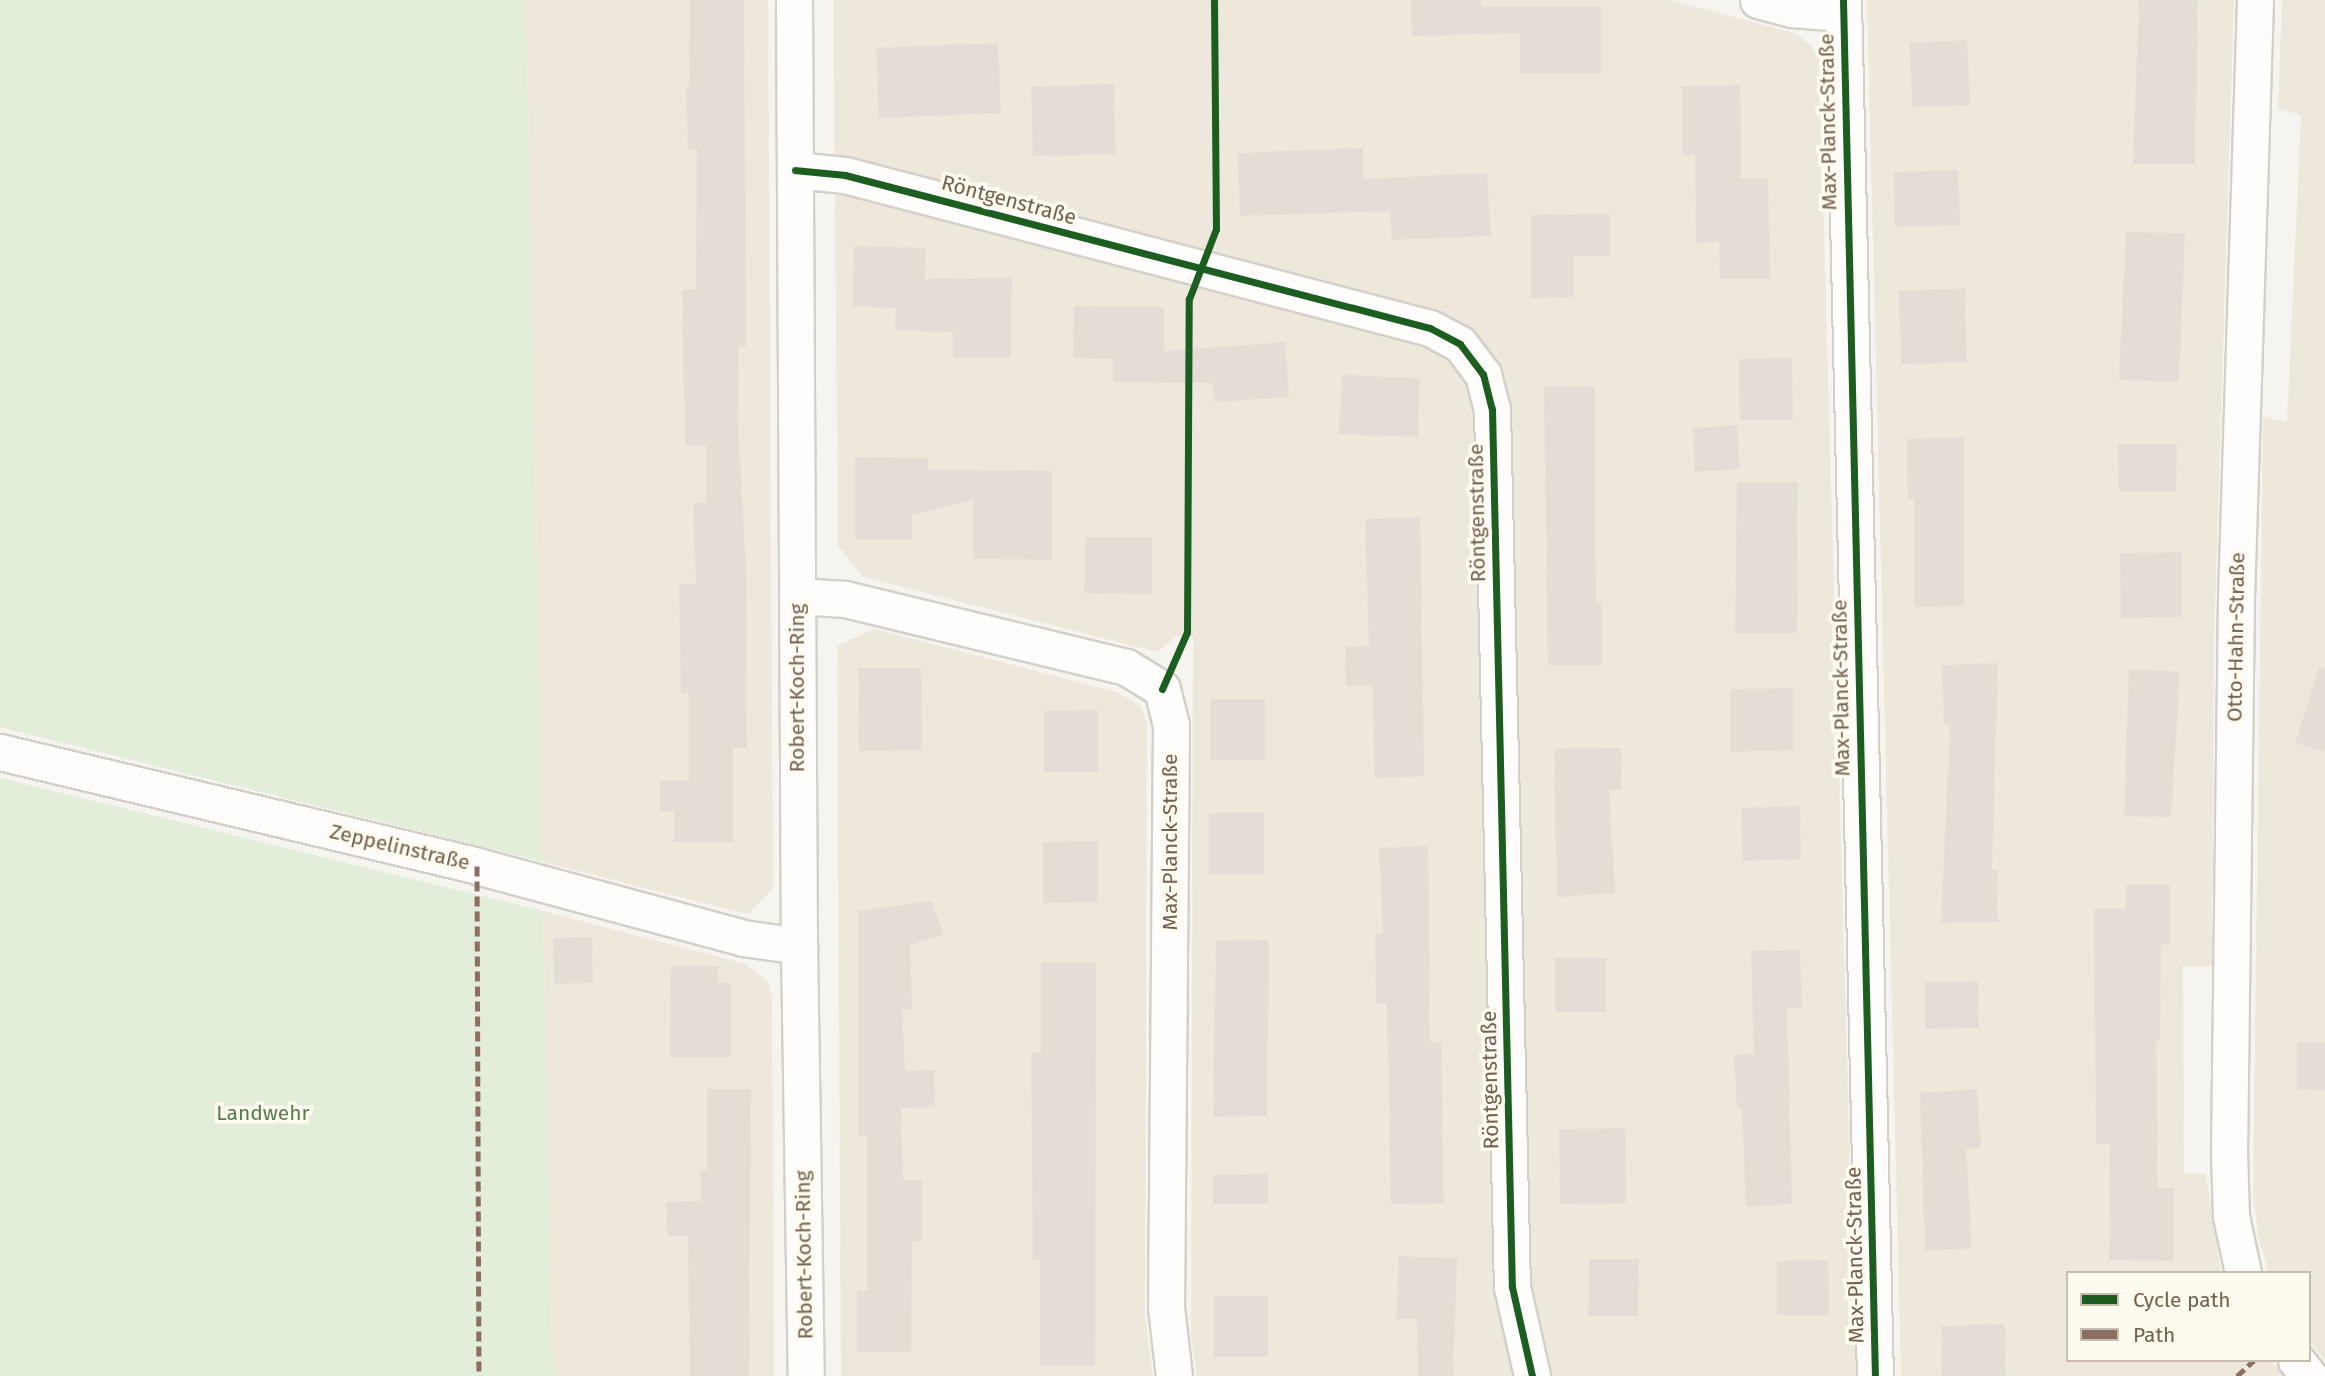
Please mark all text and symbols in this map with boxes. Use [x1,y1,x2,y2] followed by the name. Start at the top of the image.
[1814,33,1842,211] street label: Max-Planck-Straße
[939,170,1079,230] street label: Röntgenstraße
[1463,443,1491,583] street label: Röntgenstraße
[2222,552,2250,722] street label: Otto-Hahn-Straße
[1827,599,1855,777] street label: Max-Planck-Straße
[784,604,810,772] street label: Robert-Koch-Ring
[1157,754,1183,930] street label: Max-Planck-Straße
[328,819,472,875] street label: Zeppelinstraße
[1476,1010,1504,1150] street label: Röntgenstraße
[216,1100,310,1126] park label: Landwehr
[1841,1166,1869,1344] street label: Max-Planck-Straße
[790,1170,818,1340] street label: Robert-Koch-Ring
[2066,1271,2311,1362] legend
[2133,1287,2231,1313] text: Cycle path
[2133,1322,2175,1348] text: Path

